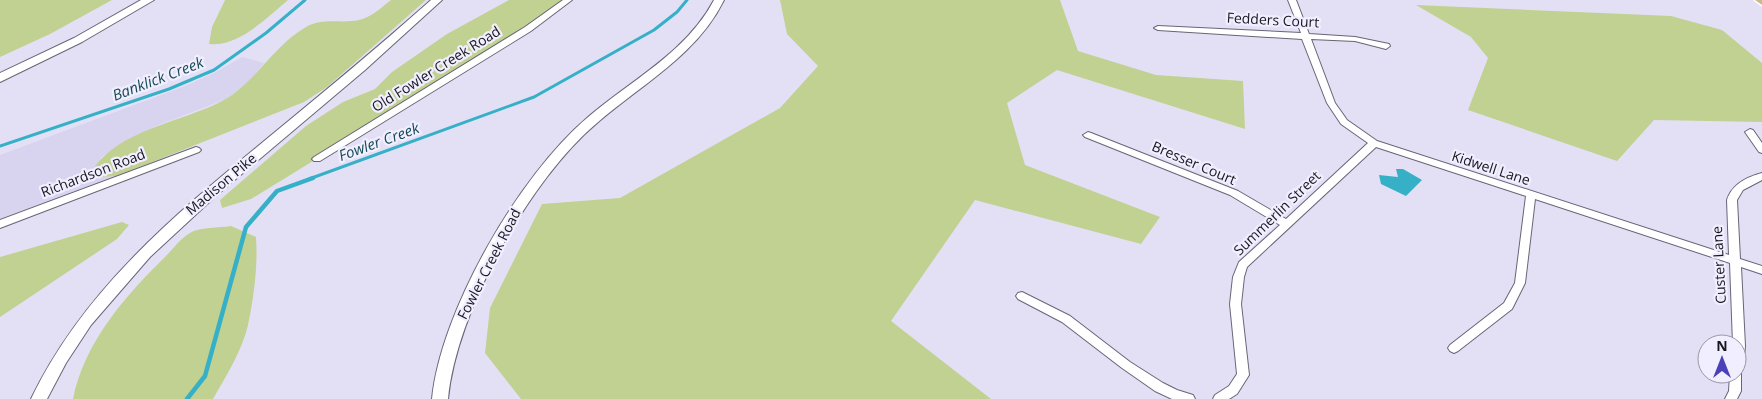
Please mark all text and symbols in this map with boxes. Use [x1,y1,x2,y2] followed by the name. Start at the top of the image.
[1226,8,1320,31] street label: Fedders Court
[368,21,504,116] street label: Old Fowler Creek Road
[109,51,207,105] water label: Banklick Creek
[336,117,422,165] water label: Fowler Creek
[1149,136,1239,189] street label: Bresser Court
[38,144,148,201] street label: Richardson Road
[1449,146,1533,189] street label: Kidwell Lane
[181,148,260,219] street label: Madison Pike
[1229,166,1324,259] street label: Summerlin Street
[452,205,525,322] street label: Fowler Creek Road
[1707,226,1730,304] street label: Custer Lane
[1697,334,1747,384] north arrow
[1716,336,1728,355] text: N

